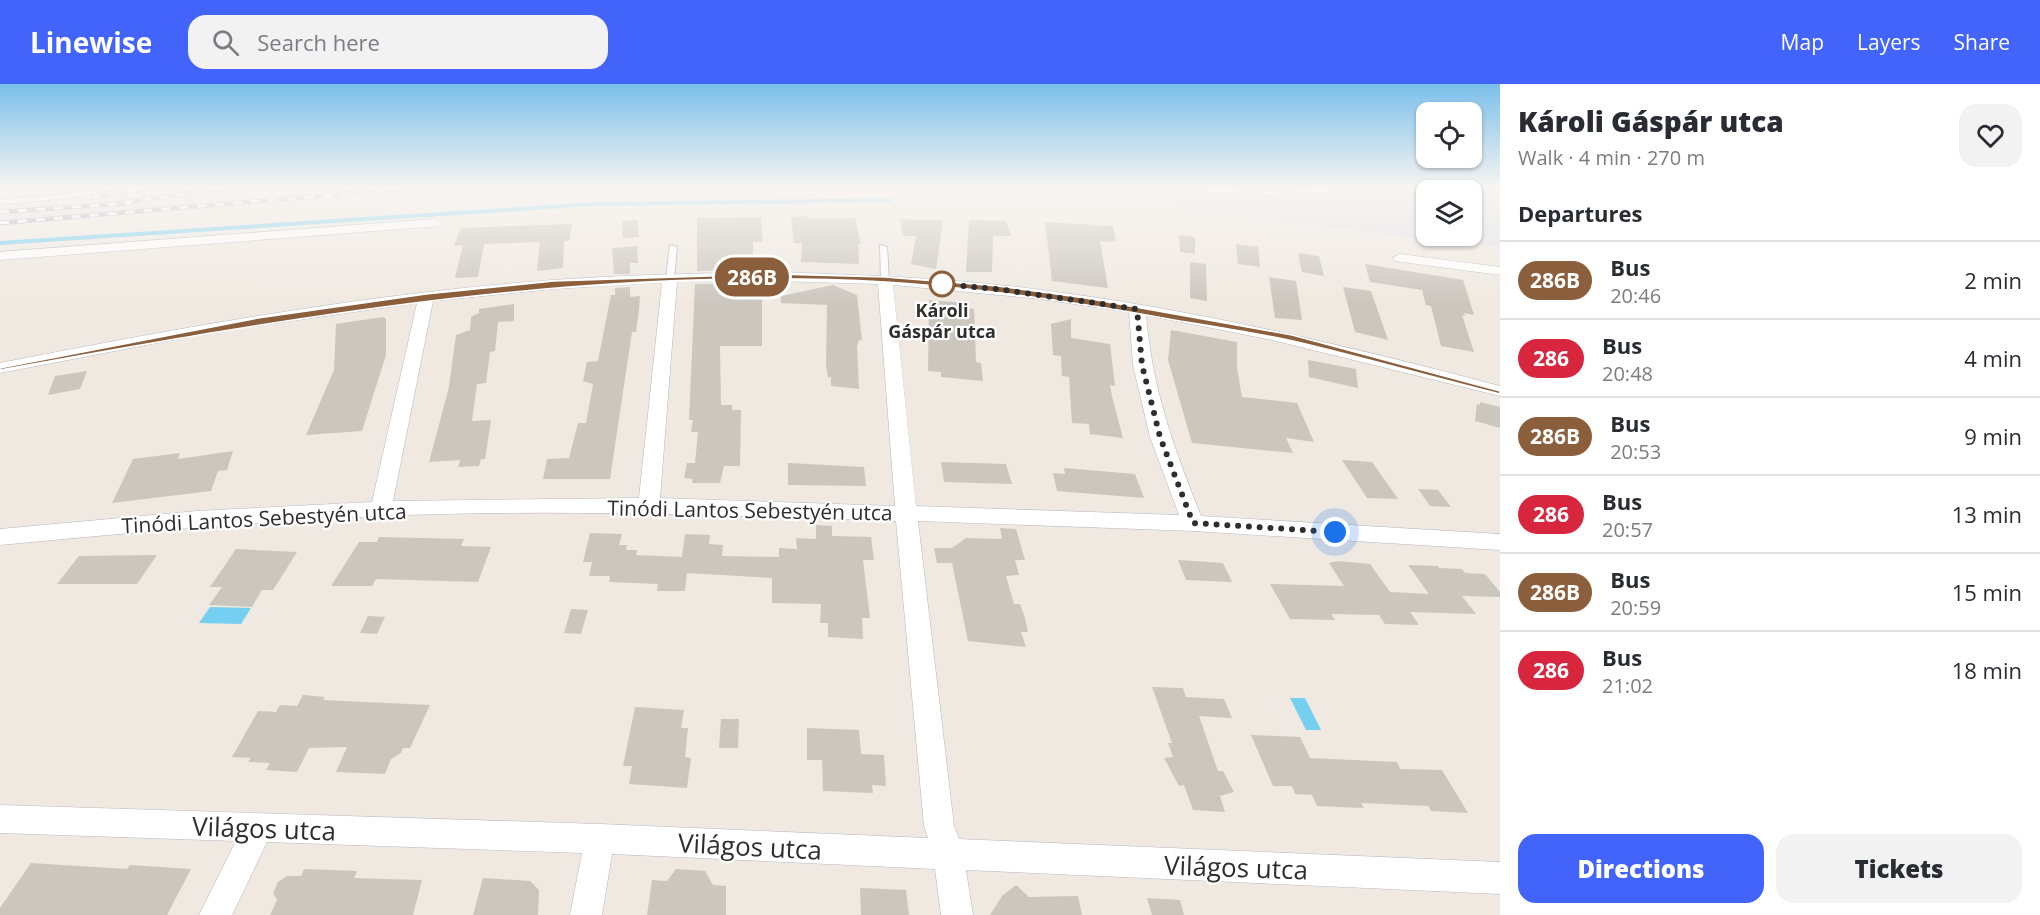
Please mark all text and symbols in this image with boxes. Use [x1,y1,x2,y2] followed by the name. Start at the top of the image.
[188,15,608,69] search box
[30,23,152,61] text: Linewise
[209,26,242,59] icon: search
[257,27,380,57] text: Search here
[1781,28,1824,56] text: Map
[1857,28,1921,56] text: Layers
[1954,28,2010,56] text: Share
[1416,102,1482,246] map controls
[1416,102,1482,168] button: locate
[1518,102,1784,140] text: Károli Gáspár utca
[1959,104,2022,167] button: heart
[1518,144,1705,171] text: Walk · 4 min · 270 m
[1416,180,1482,246] button: layers
[1518,198,1642,228] text: Departures
[1610,252,1650,282] text: Bus
[710,258,794,296] line badge: 286B
[727,263,777,291] text: 286B
[1964,265,2022,295] text: 2 min
[1530,266,1580,294] text: 286B
[929,271,955,297] marker: Károli Gáspár utca
[1610,282,1661,309] text: 20:46
[888,298,996,343] place label: Károli Gáspár utca
[1602,330,1642,360] text: Bus
[1964,343,2022,373] text: 4 min
[1533,344,1569,372] text: 286
[1602,360,1653,387] text: 20:48
[1610,408,1650,438] text: Bus
[1964,421,2022,451] text: 9 min
[1530,422,1580,450] text: 286B
[1610,438,1661,465] text: 20:53
[1602,486,1642,516] text: Bus
[607,494,893,526] street label: Tinódi Lantos Sebestyén utca
[121,497,407,539] street label: Tinódi Lantos Sebestyén utca
[1952,499,2022,529] text: 13 min
[1533,500,1569,528] text: 286
[1602,516,1653,543] text: 20:57
[1320,517,1350,547] your location
[1610,564,1650,594] text: Bus
[1952,577,2022,607] text: 15 min
[1530,578,1580,606] text: 286B
[1610,594,1661,621] text: 20:59
[1602,642,1642,672] text: Bus
[1952,655,2022,685] text: 18 min
[1533,656,1569,684] text: 286
[1602,672,1653,699] text: 21:02
[191,807,337,849] street label: Világos utca
[677,824,823,868] street label: Világos utca
[1518,834,1764,903] button: Directions
[1776,834,2022,903] button: Tickets
[1163,846,1309,888] street label: Világos utca

